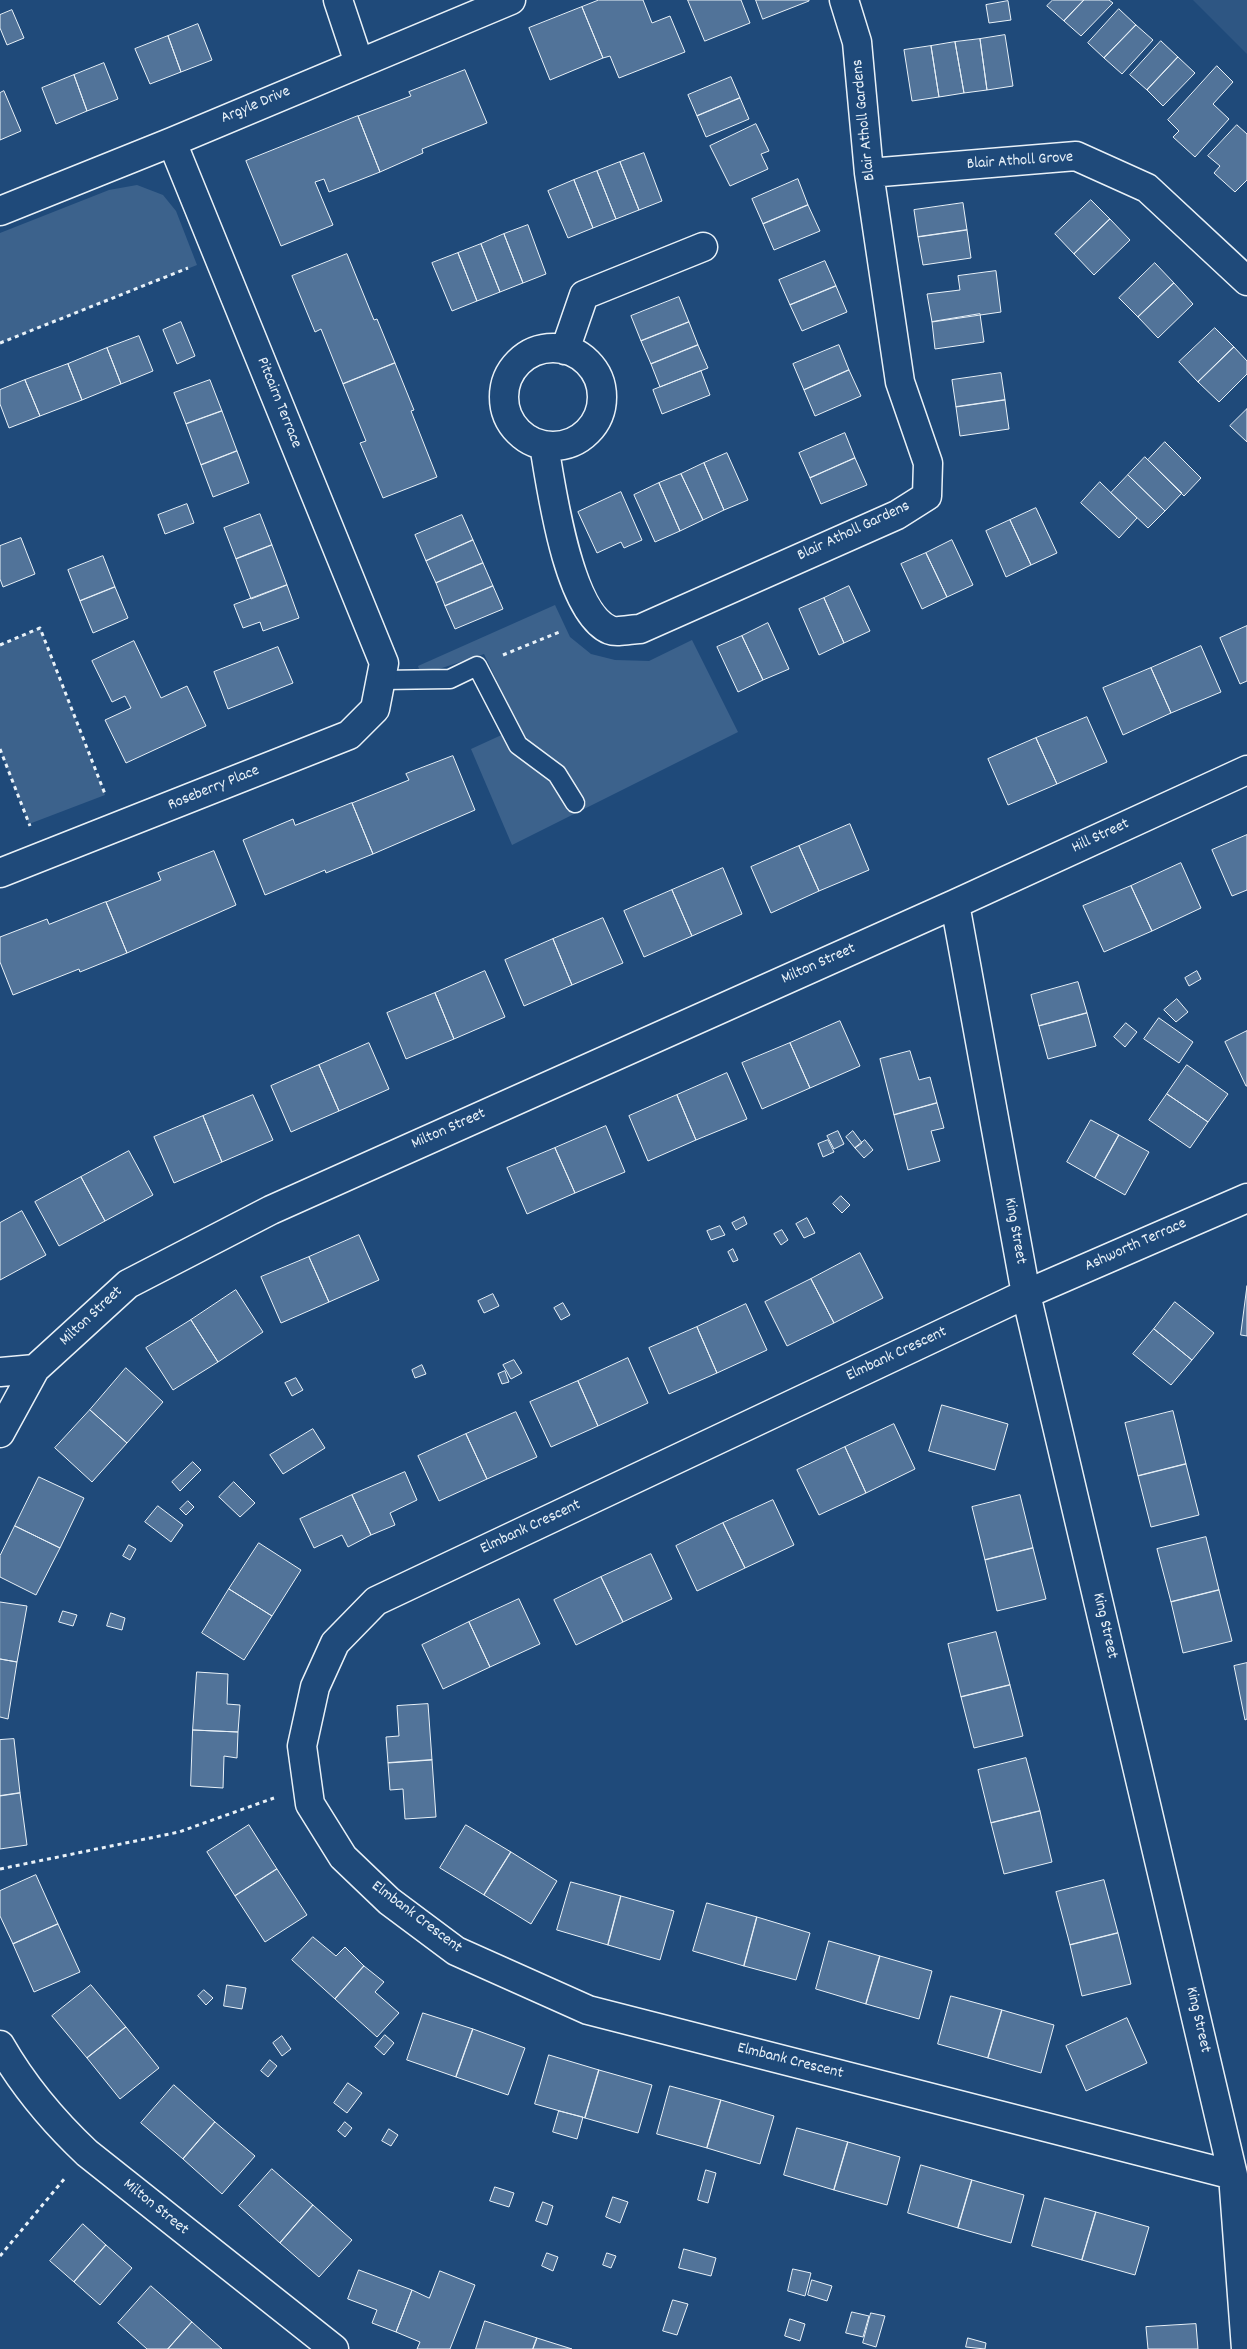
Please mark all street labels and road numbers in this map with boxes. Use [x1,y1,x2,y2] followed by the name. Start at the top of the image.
[849,58,881,182] street label: Blair Atholl Gardens
[218,83,294,129] street label: Argyle Drive
[966,149,1074,175] street label: Blair Atholl Grove
[251,355,305,451] street label: Pitcairn Terrace
[795,498,913,566] street label: Blair Atholl Gardens
[166,762,262,816] street label: Roseberry Place
[1069,815,1133,859] street label: Hill Street
[779,940,859,990] street label: Milton Street
[409,1105,489,1155] street label: Milton Street
[999,1196,1029,1266] street label: King Street
[1082,1215,1190,1277] street label: Ashworth Terrace
[57,1283,127,1351] street label: Milton Street
[844,1323,950,1387] street label: Elmbank Crescent
[478,1496,584,1560] street label: Elmbank Crescent
[1087,1591,1121,1661] street label: King Street
[367,1878,465,1958] street label: Elmbank Crescent
[1180,1985,1214,2055] street label: King Street
[735,2040,845,2084] street label: Elmbank Crescent
[118,2176,192,2240] street label: Milton Street

